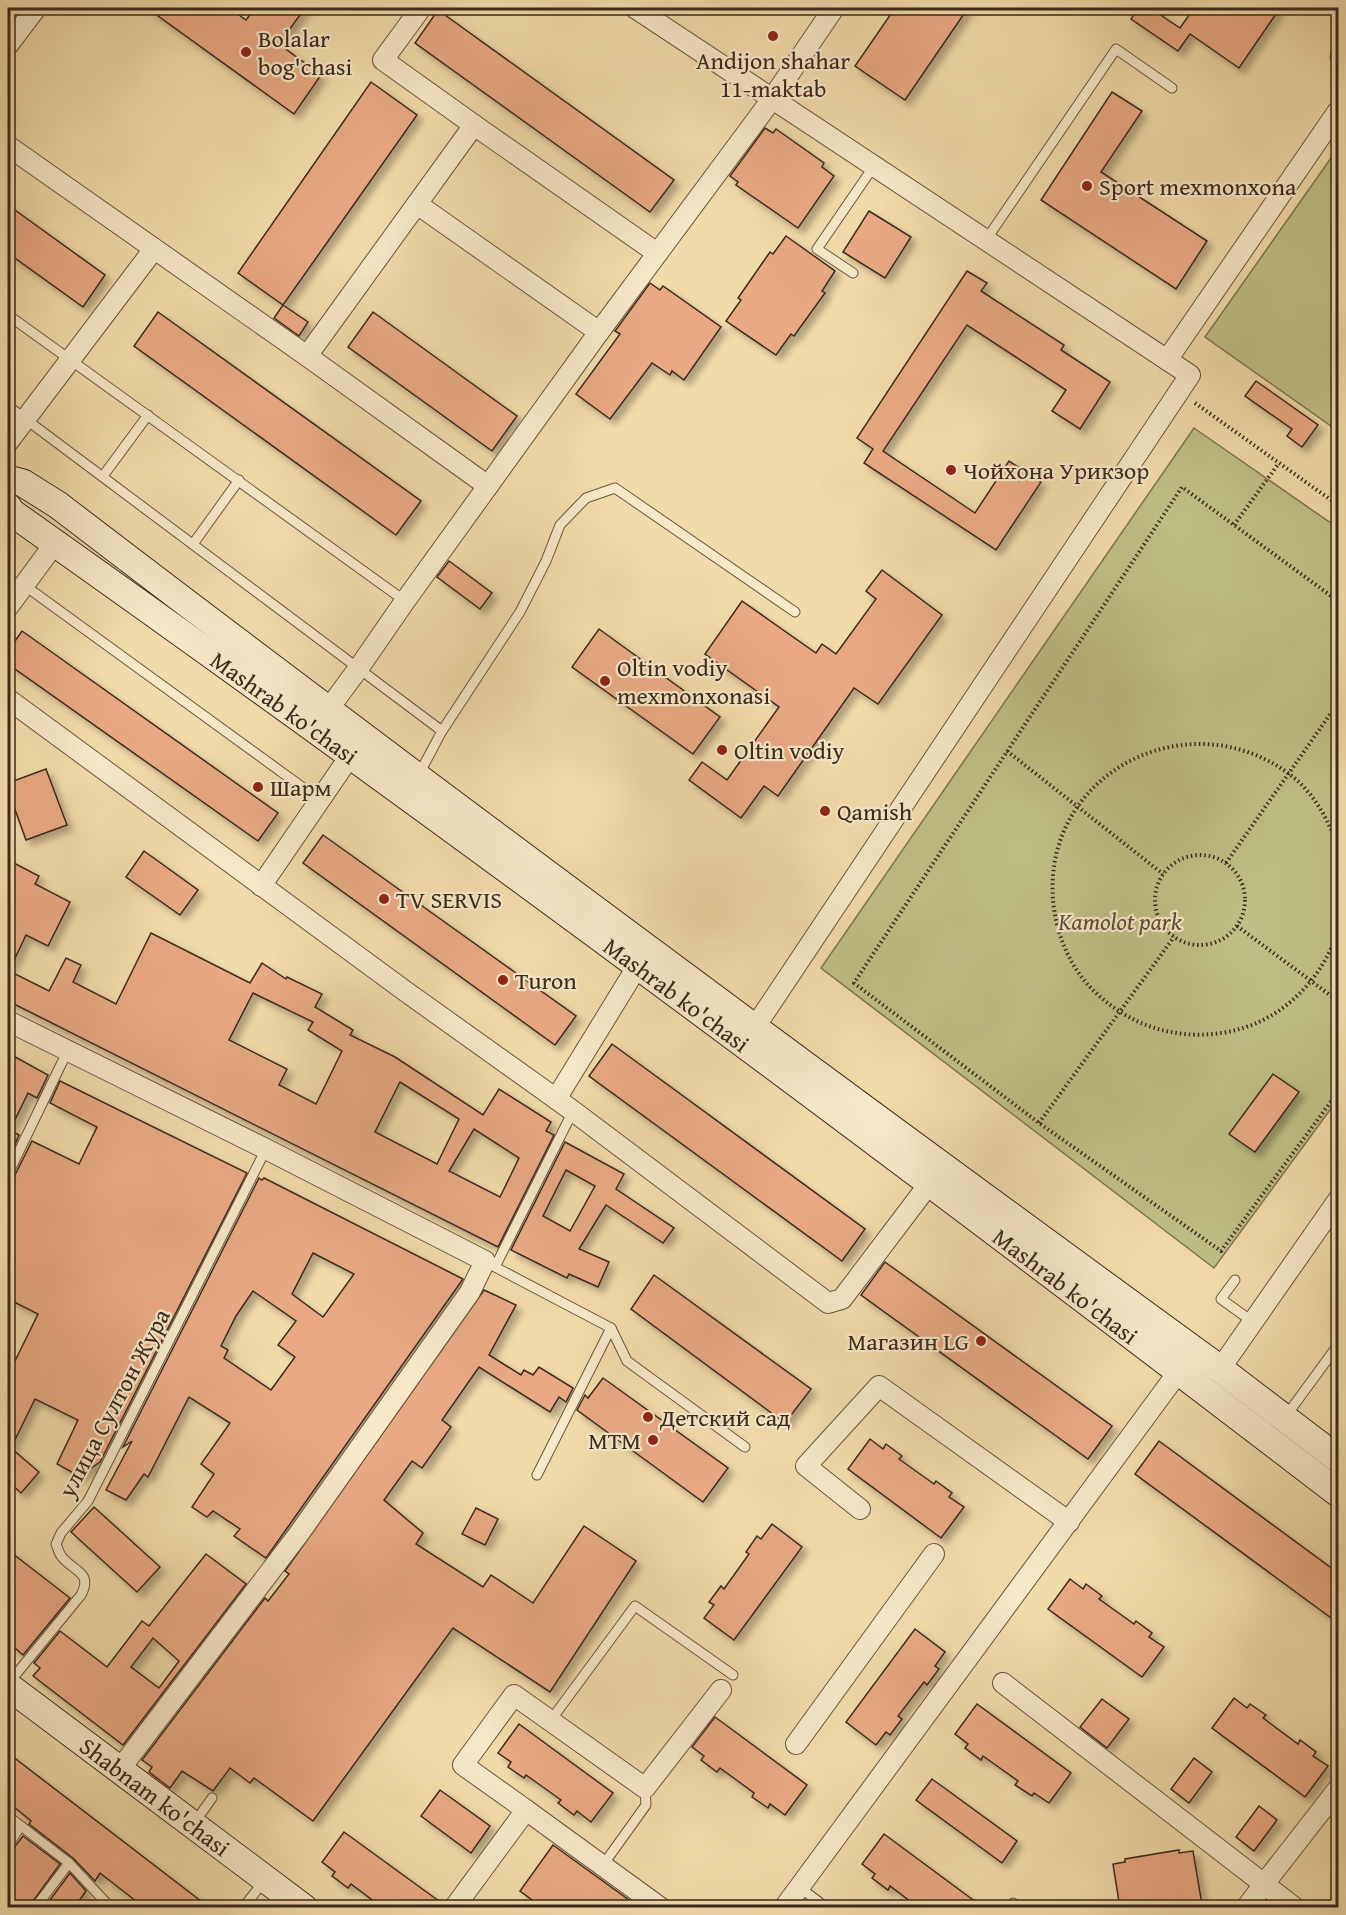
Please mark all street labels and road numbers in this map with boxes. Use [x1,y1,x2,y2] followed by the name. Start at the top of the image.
[204,642,366,773] street label: Mashrab ko'chasi
[596,928,757,1060] street label: Mashrab ko'chasi
[986,1219,1146,1352] street label: Mashrab ko'chasi
[49,1302,179,1505] street label: улица Султон Жура
[73,1728,238,1865] street label: Shabnam ko'chasi

